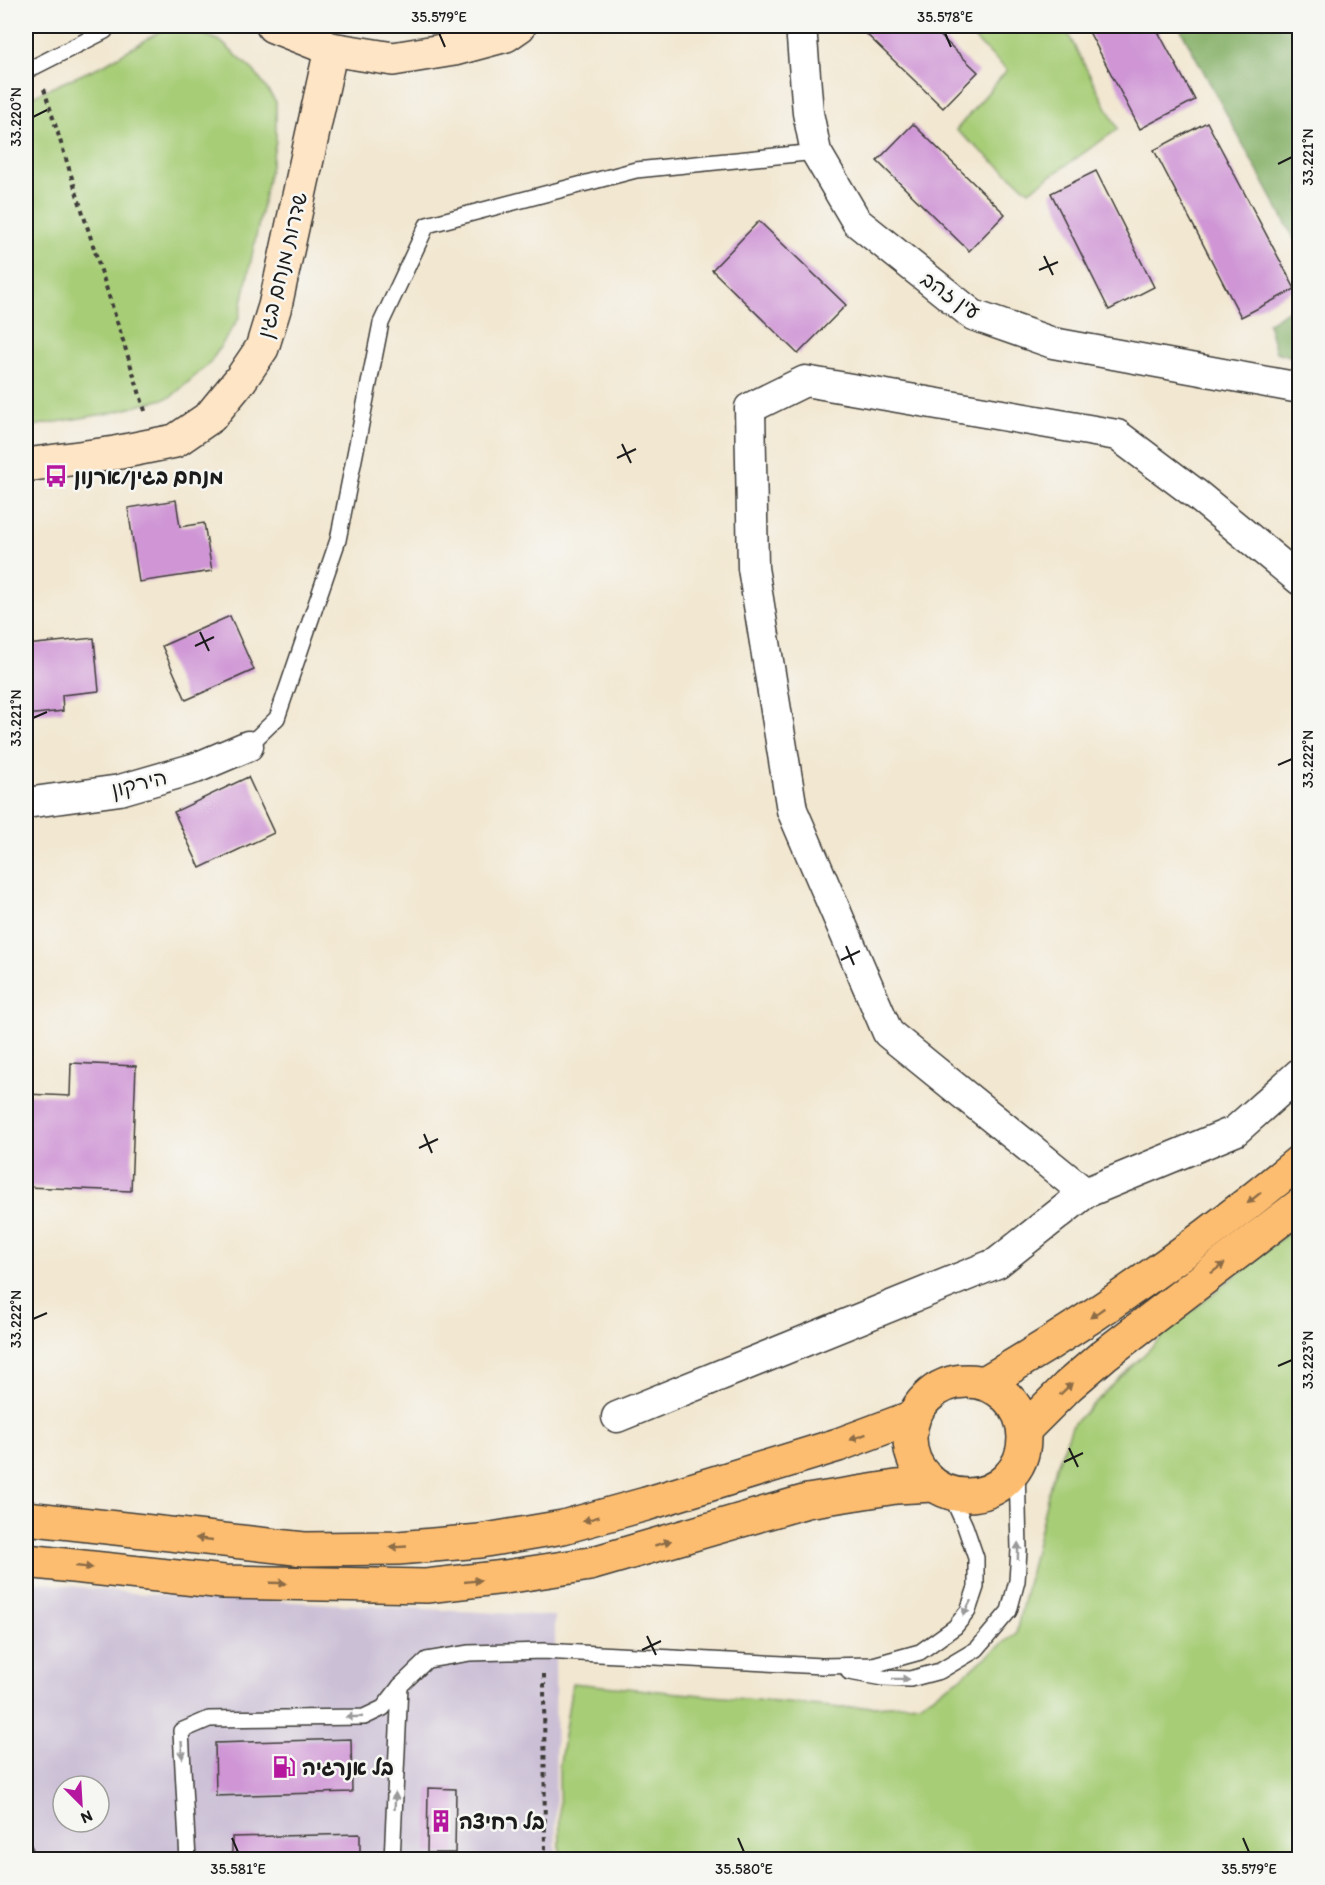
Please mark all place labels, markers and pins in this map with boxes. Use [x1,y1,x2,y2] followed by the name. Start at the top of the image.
[43,463,69,489] bus stop icon: מנחם בגין/ארנון
[74,464,223,490] place label: מנחם בגין/ארנון
[271,1754,297,1780] fuel station icon: בל אנרגיה
[302,1755,394,1781] place label: בל אנרגיה
[428,1808,454,1834] building icon: בל רחיצה
[459,1809,545,1834] place label: בל רחיצה

